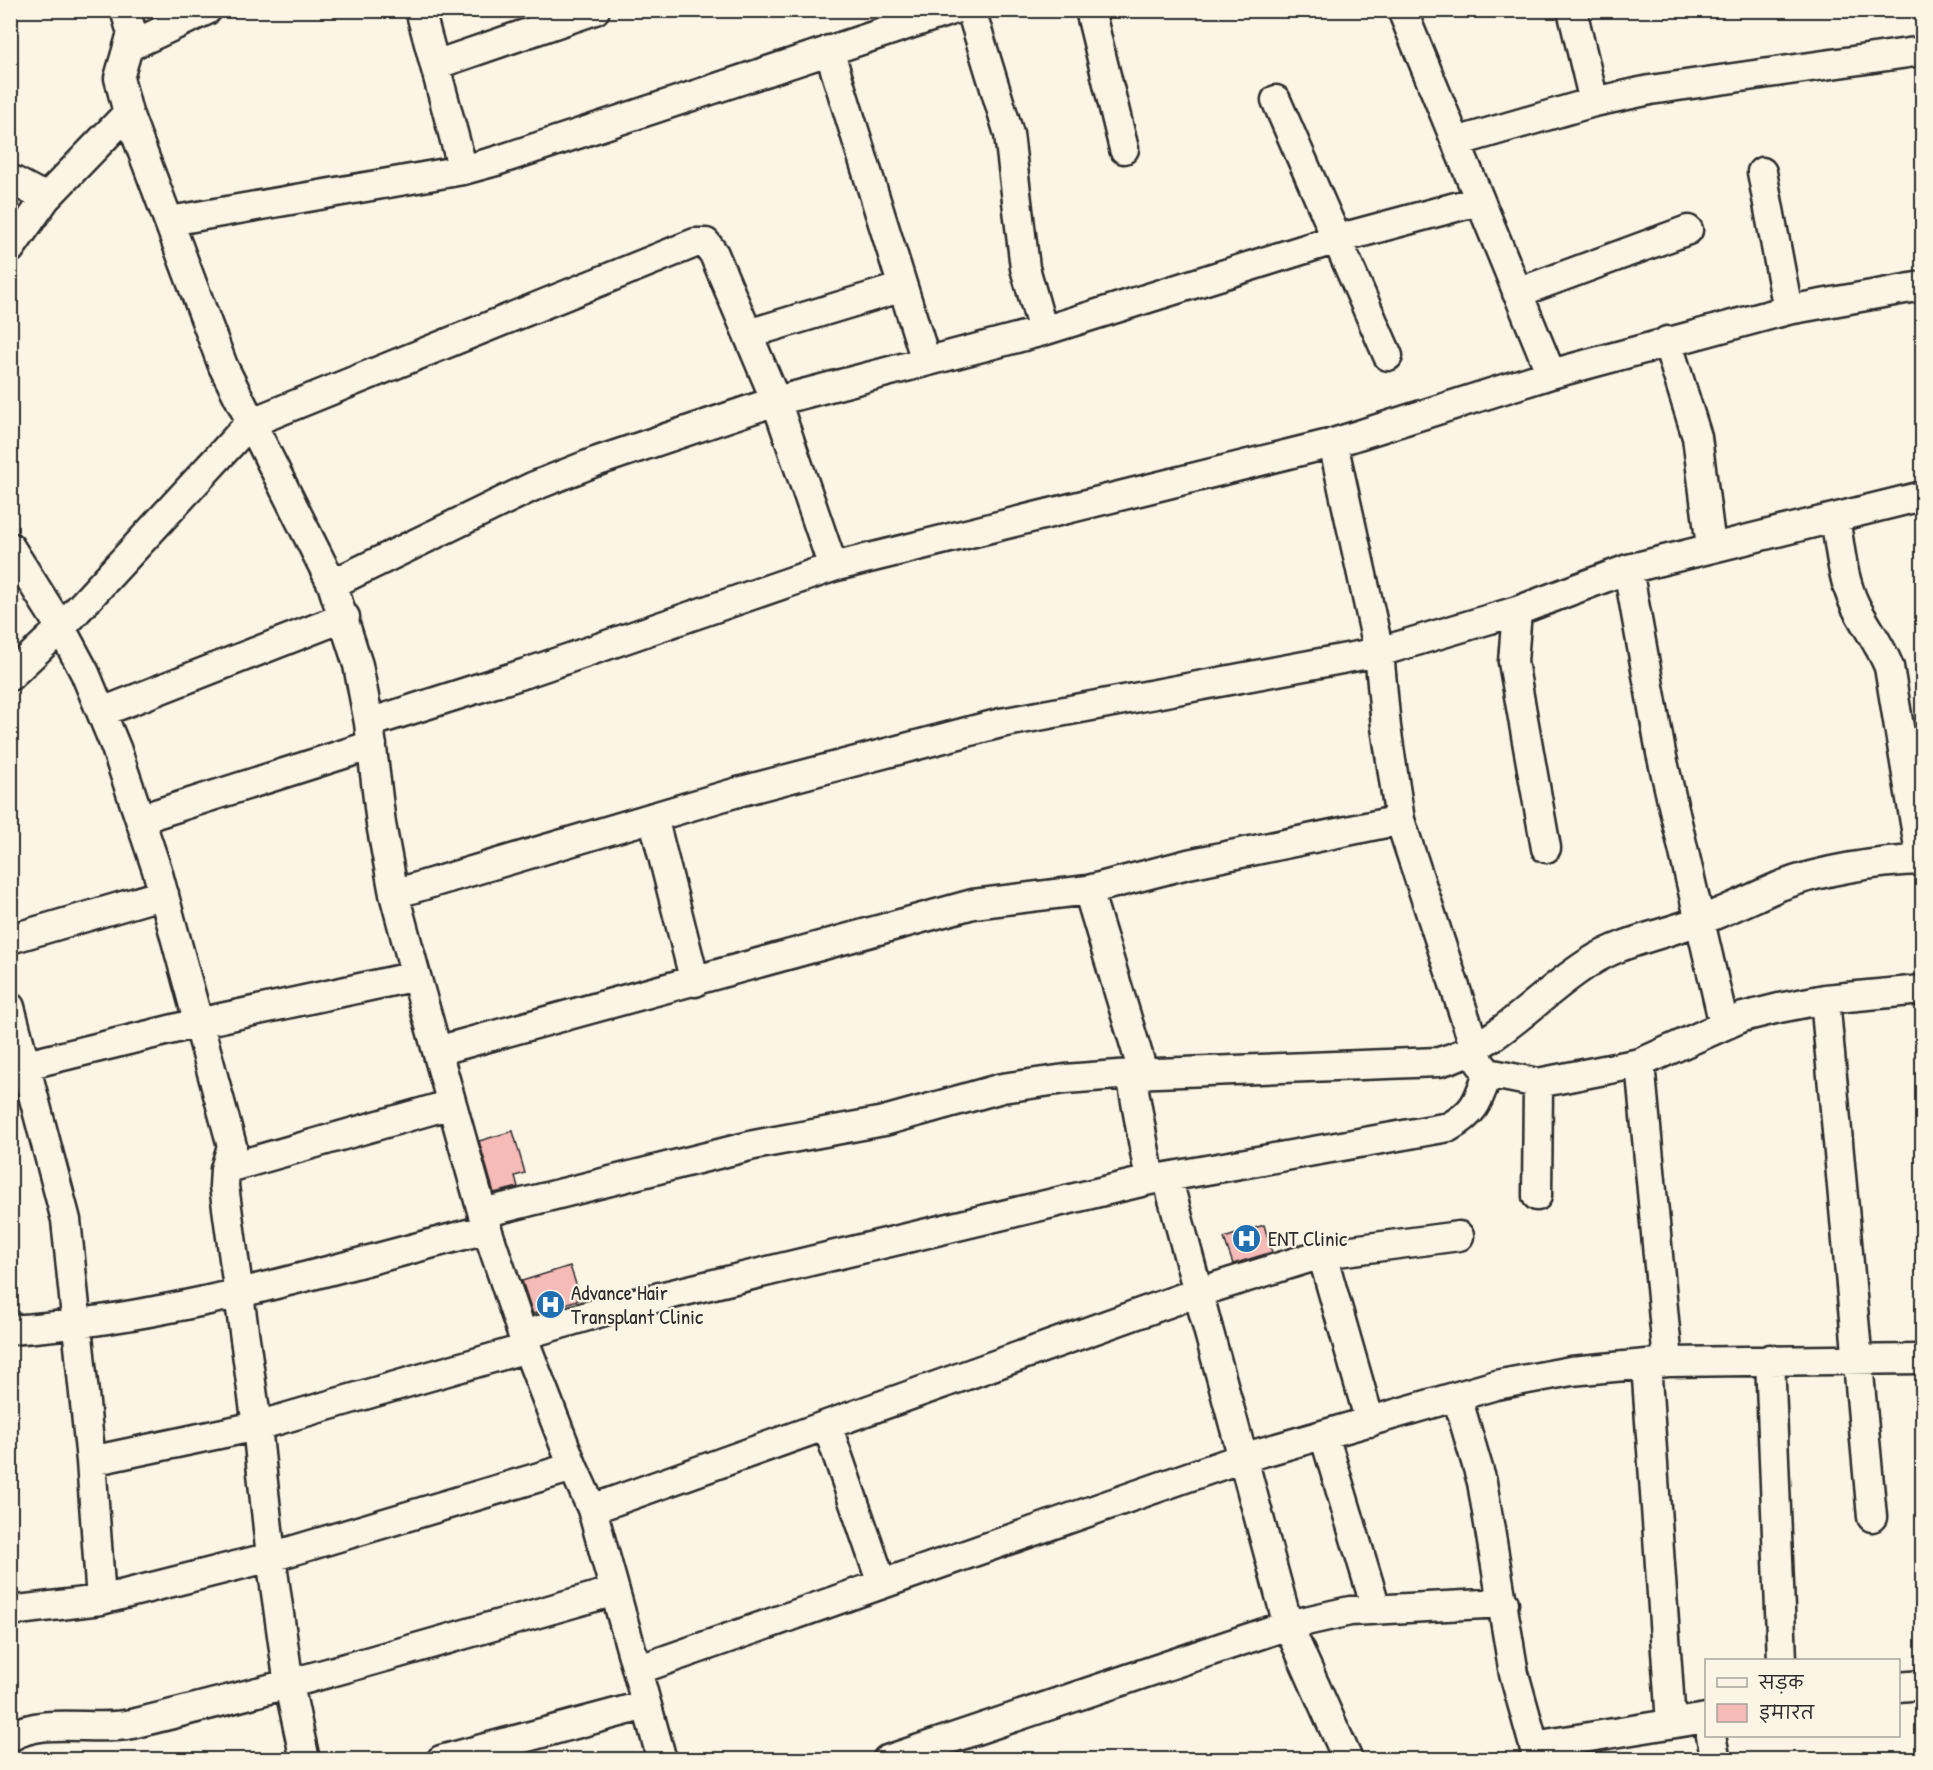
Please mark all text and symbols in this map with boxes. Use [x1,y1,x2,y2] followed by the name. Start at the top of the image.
[1231,1223,1263,1255] hospital icon: ENT Clinic
[1268,1224,1348,1253] place label: ENT Clinic
[571,1278,704,1331] place label: Advance Hair Transplant Clinic
[534,1289,566,1321] hospital icon: Advance Hair Transplant Clinic
[1705,1659,1900,1737] legend
[1758,1670,1804,1695] text: सड़क
[1759,1700,1815,1725] text: इमारत

